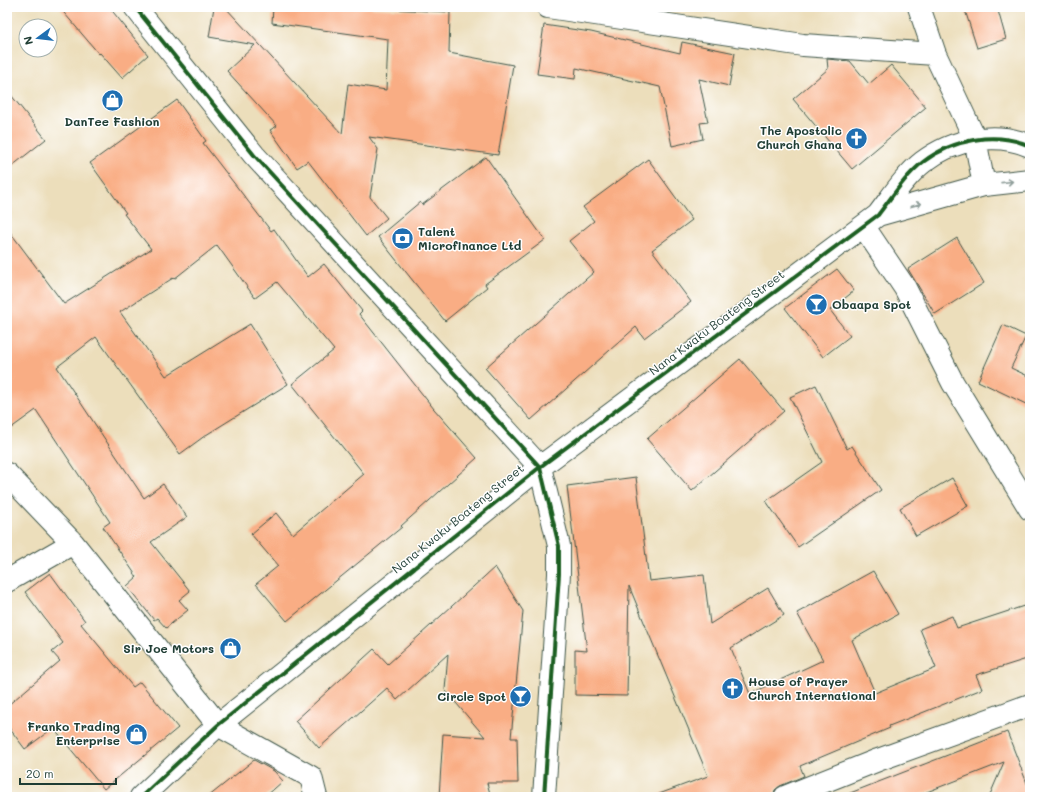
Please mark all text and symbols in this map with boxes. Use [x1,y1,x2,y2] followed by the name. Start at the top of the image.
[18,18,58,58] north arrow
[20,35,36,47] text: N
[99,88,125,114] shop icon: DanTee Fashion
[65,113,160,129] place label: DanTee Fashion
[757,122,842,152] place label: The Apostolic Church Ghana
[844,125,870,151] church icon: The Apostolic Church Ghana
[1000,178,1013,186] one-way arrow
[909,201,922,208] one-way arrow
[418,223,522,253] place label: Talent Microfinance Ltd
[389,226,415,252] bank icon: Talent Microfinance Ltd
[645,266,787,378] street label: Nana Kwaku Boateng Street
[803,292,829,318] bar icon: Obaapa Spot
[832,296,911,312] place label: Obaapa Spot
[388,460,527,577] street label: Nana Kwaku Boateng Street
[217,636,243,662] shop icon: Sir Joe Motors
[123,640,214,656] place label: Sir Joe Motors
[748,673,876,703] place label: House of Prayer Church International
[719,676,745,702] church icon: House of Prayer Church International
[508,684,534,710] bar icon: Circle Spot
[437,688,506,704] place label: Circle Spot
[27,718,120,748] place label: Franko Trading Enterprise
[123,721,149,747] shop icon: Franko Trading Enterprise
[20,760,116,786] scale bar
[26,765,54,781] text: 20 m

